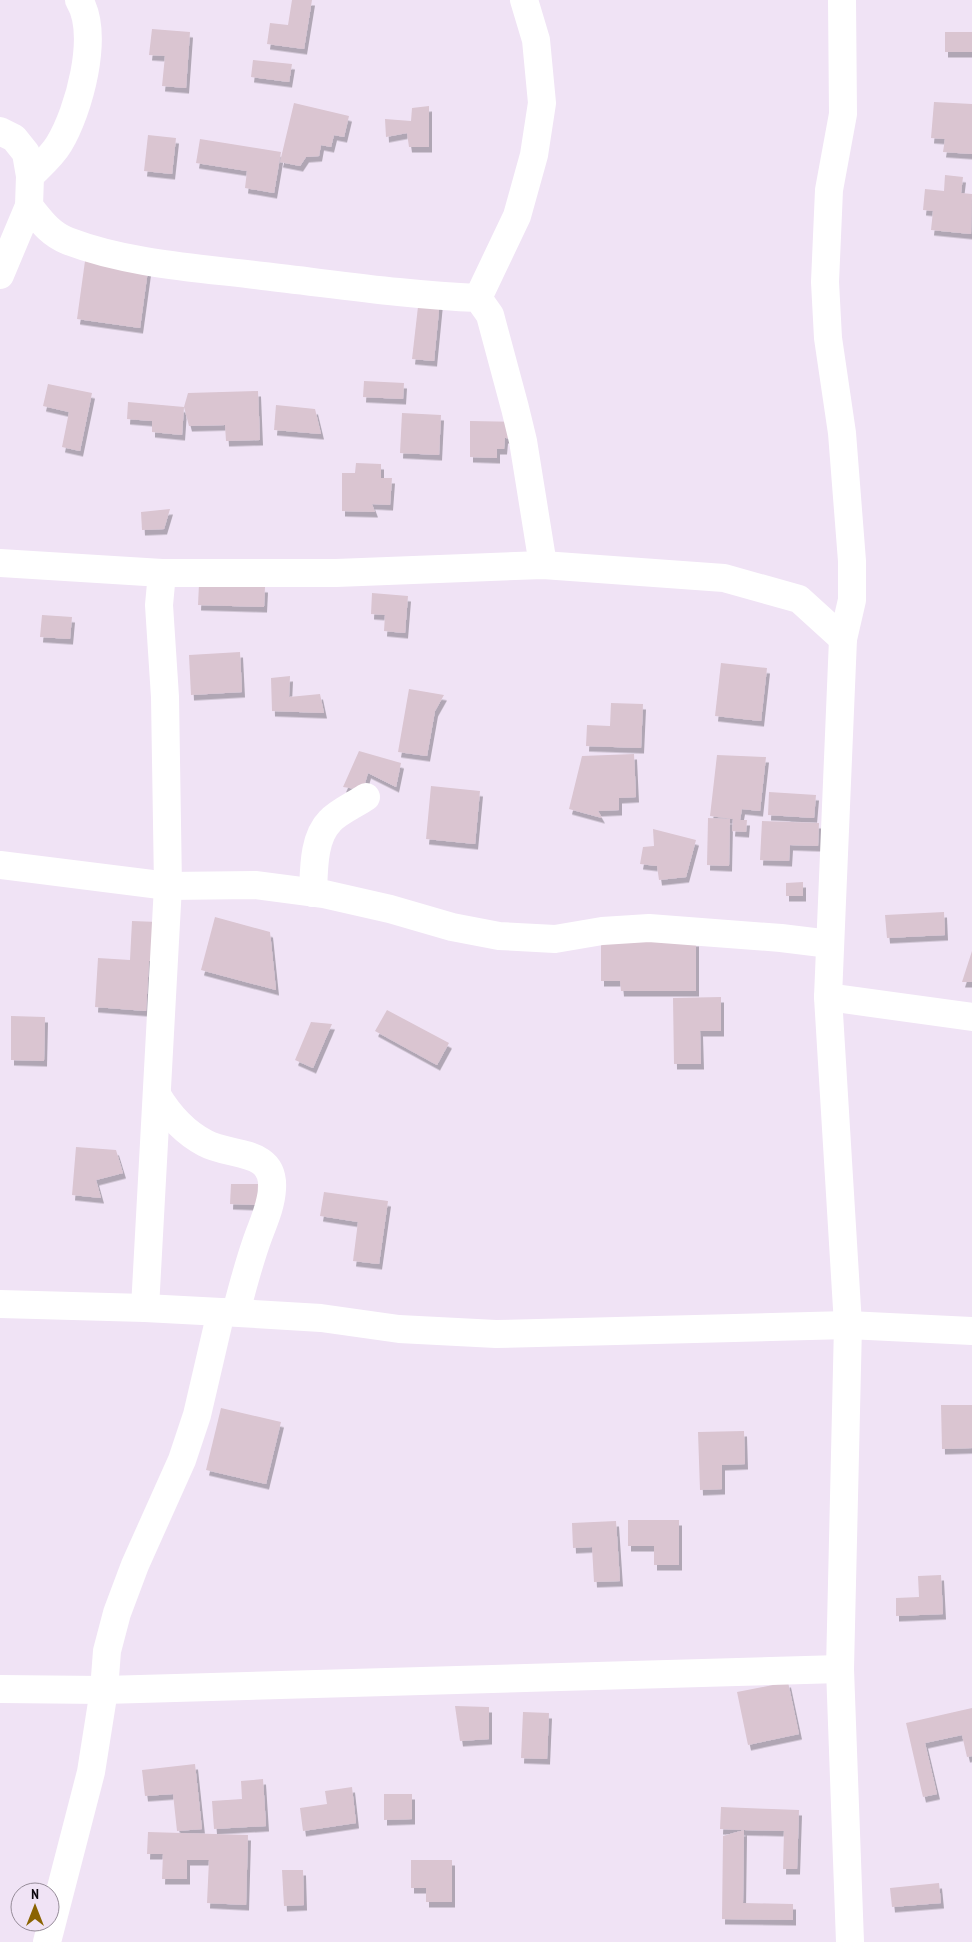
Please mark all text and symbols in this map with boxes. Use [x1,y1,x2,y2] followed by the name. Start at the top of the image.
[10,1882,60,1932] north arrow
[31,1885,39,1903] text: N

